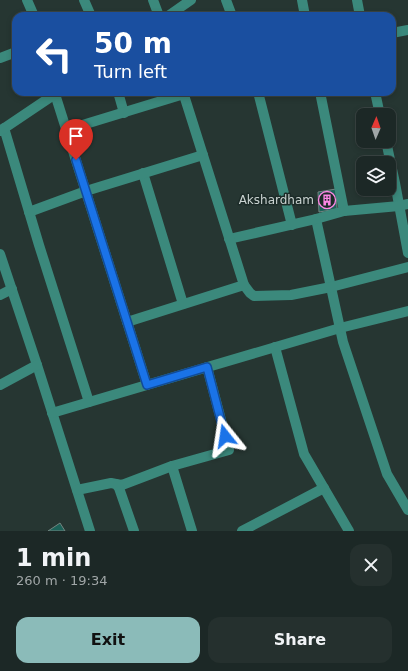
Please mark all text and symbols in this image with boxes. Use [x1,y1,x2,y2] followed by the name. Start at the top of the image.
[94,27,172,60] text: 50 m
[28,28,80,80] icon: left
[94,61,167,82] text: Turn left
[356,108,396,148] north arrow
[356,108,396,196] map controls
[59,119,93,160] pin
[65,125,87,147] icon: arrive
[356,156,396,196] button: layers
[317,190,337,210] building icon: Akshardham
[239,193,314,207] place label: Akshardham
[204,415,246,457] position arrow
[16,544,91,572] text: 1 min
[350,544,392,586] button: close
[16,573,107,588] text: 260 m · 19:34
[16,617,200,663] button: Exit
[208,617,392,663] button: Share

